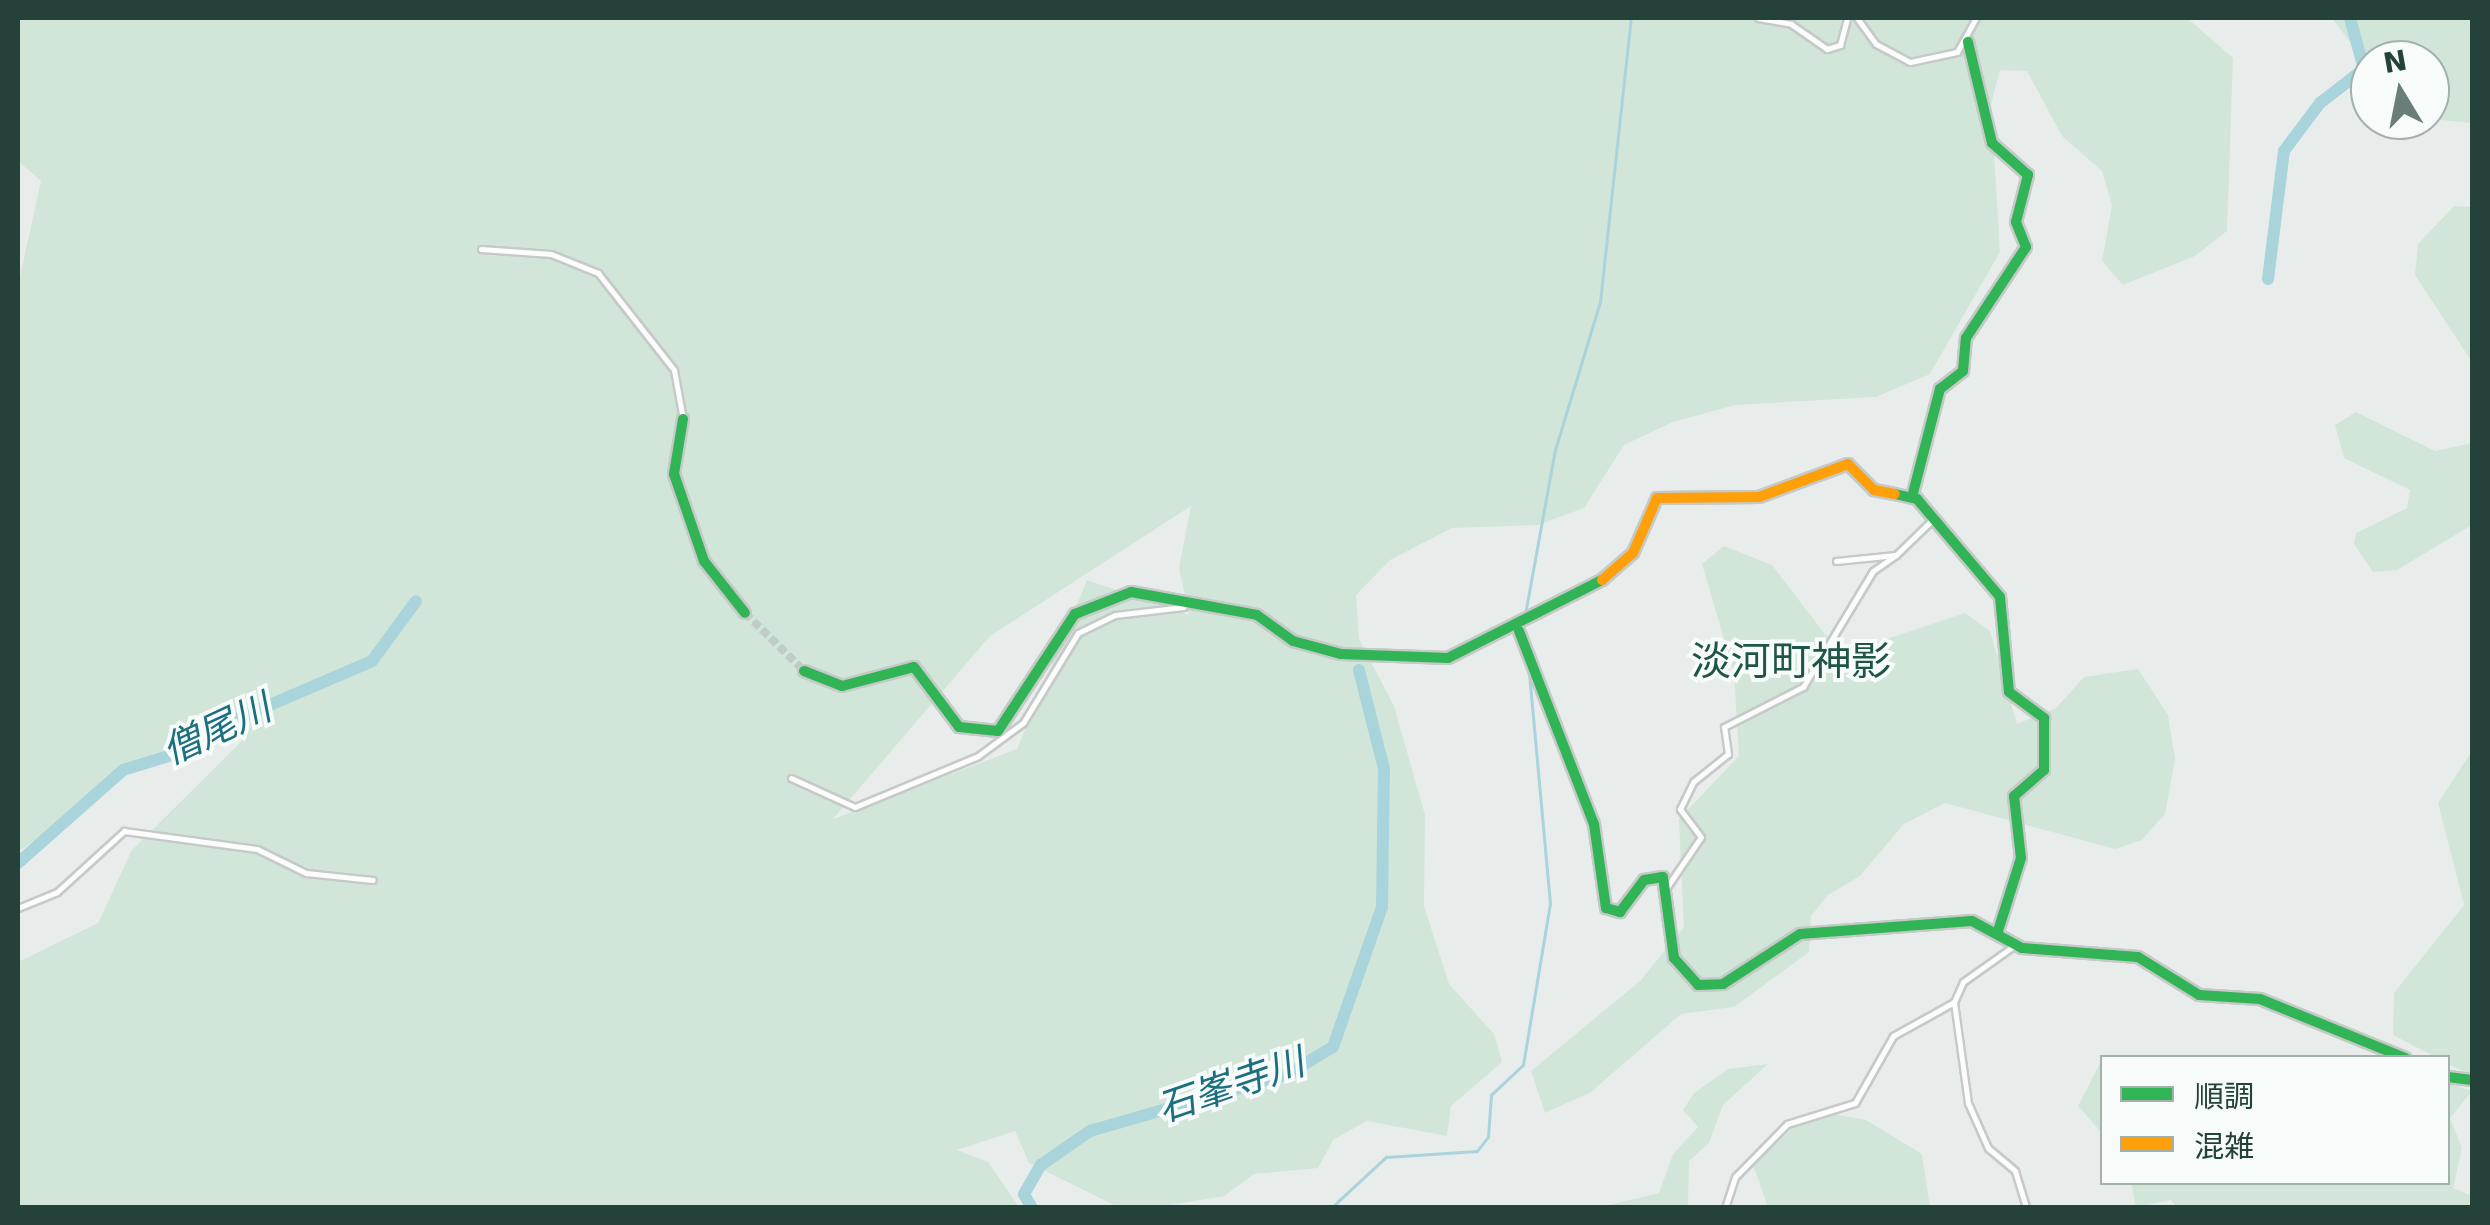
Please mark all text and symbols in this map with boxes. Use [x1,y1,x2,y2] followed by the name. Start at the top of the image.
[2350,40,2450,140] north arrow
[2381,44,2409,80] text: N
[1691,637,1891,685] district label: 淡河町神影
[156,685,278,775] water label: 僧尾川
[1152,1040,1310,1132] water label: 石峯寺川
[2100,1055,2450,1185] legend
[2194,1079,2254,1114] text: 順調
[2194,1129,2254,1164] text: 混雑

